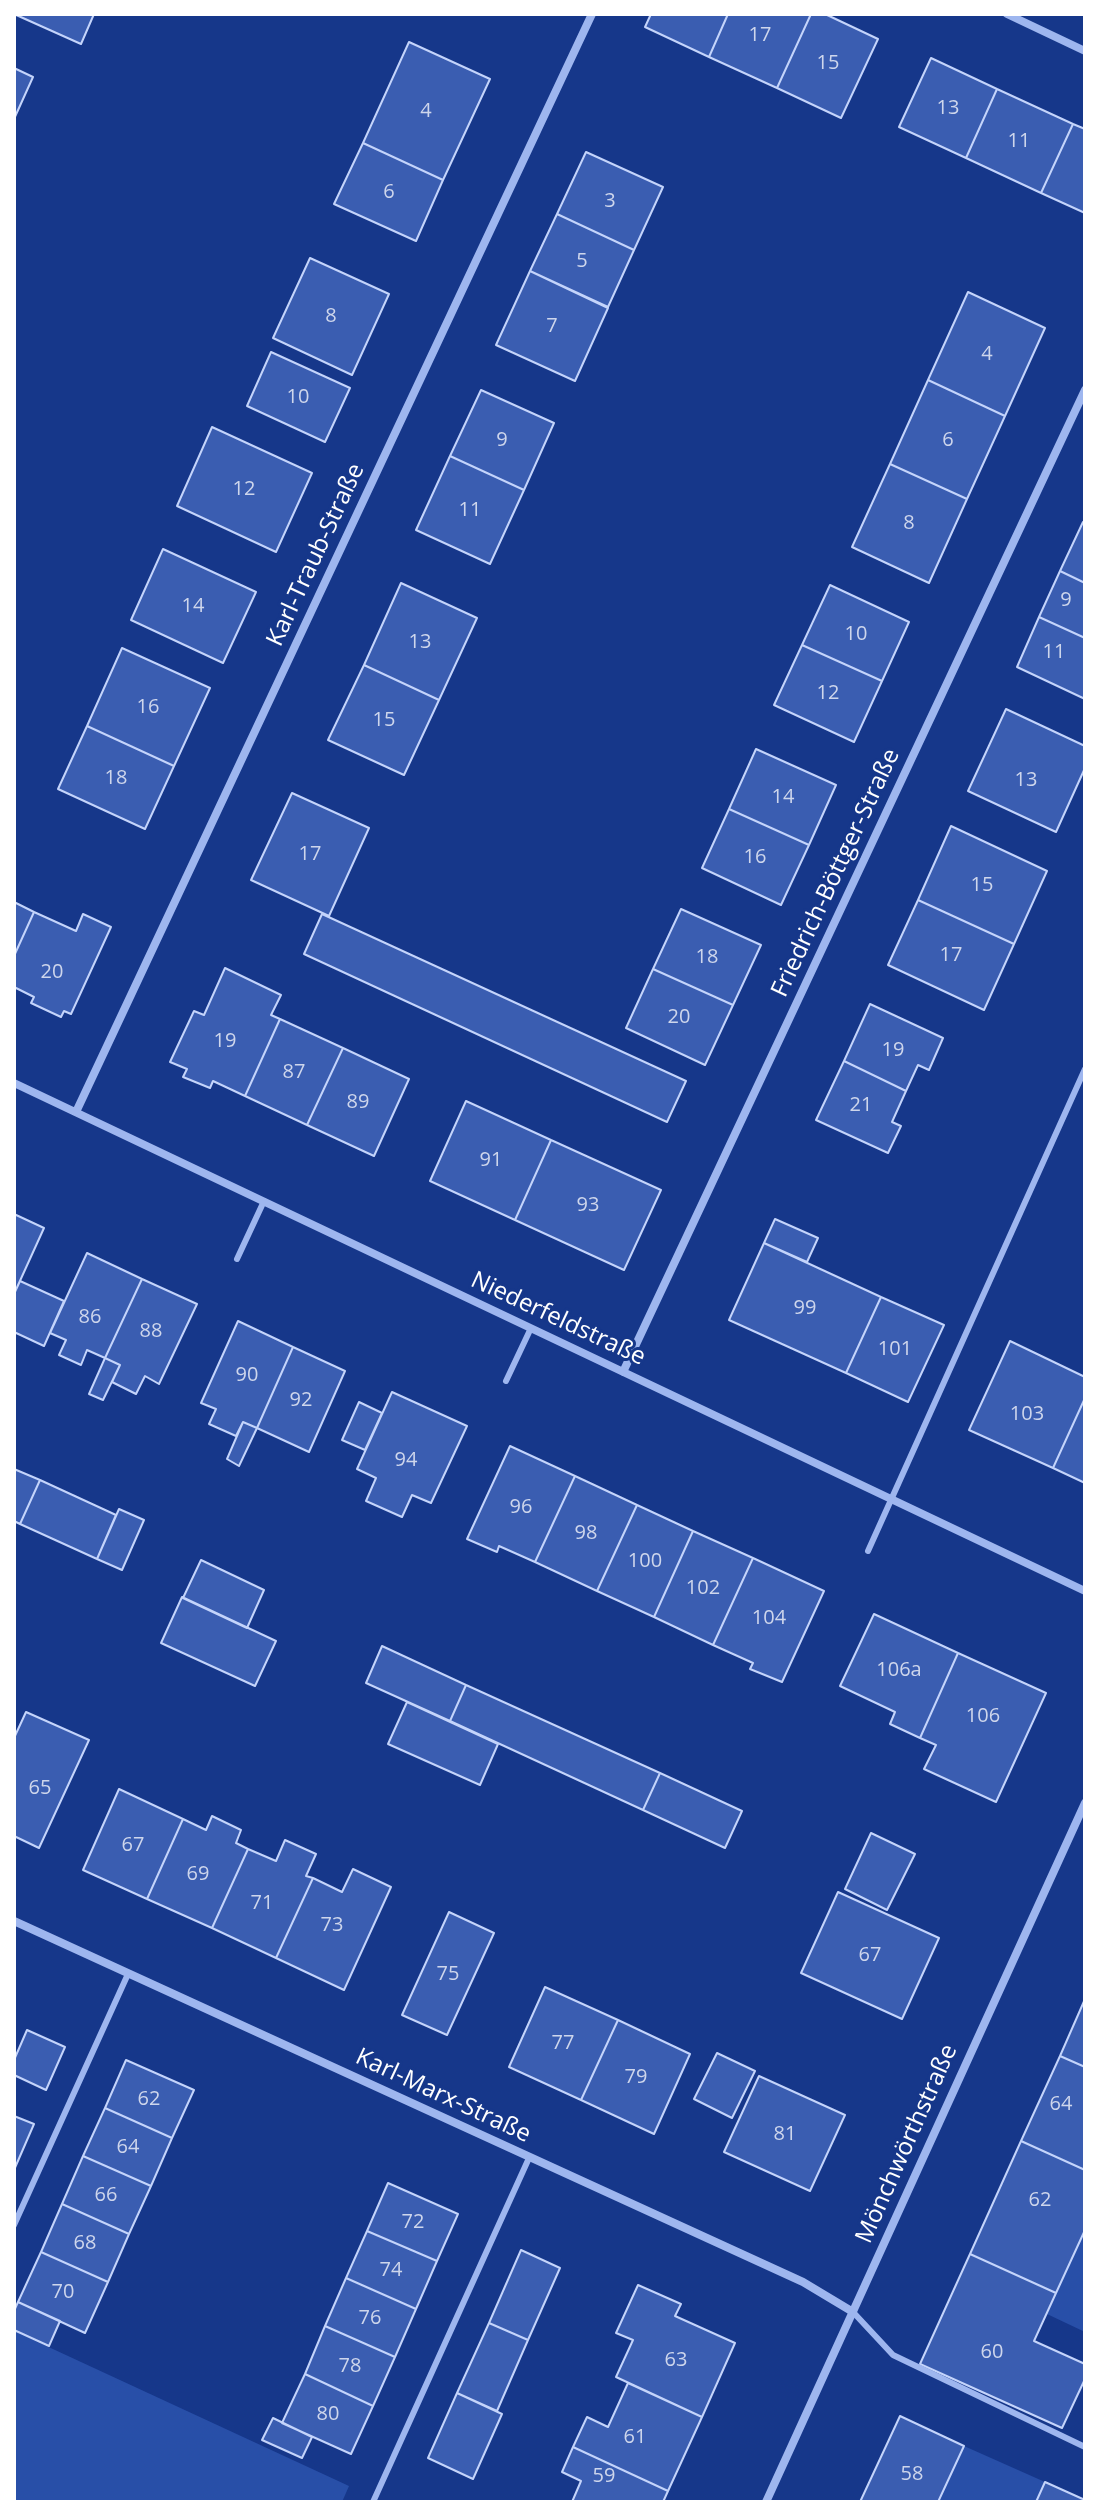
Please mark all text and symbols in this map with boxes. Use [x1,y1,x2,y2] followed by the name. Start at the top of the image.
[749,23,771,47] house number: 17
[817,51,839,75] house number: 15
[937,96,959,120] house number: 13
[420,99,432,123] house number: 4
[1008,129,1030,153] house number: 11
[383,180,395,204] house number: 6
[604,189,616,213] house number: 3
[576,249,588,273] house number: 5
[325,304,337,328] house number: 8
[546,314,558,338] house number: 7
[981,342,993,366] house number: 4
[287,385,309,409] house number: 10
[496,428,508,452] house number: 9
[942,428,954,452] house number: 6
[261,459,371,651] street label: Karl-Traub-Straße
[233,477,255,501] house number: 12
[459,498,481,522] house number: 11
[903,511,915,535] house number: 8
[1060,588,1072,612] house number: 9
[182,594,204,618] house number: 14
[845,622,867,646] house number: 10
[409,630,431,654] house number: 13
[1043,640,1065,664] house number: 11
[817,681,839,705] house number: 12
[137,695,159,719] house number: 16
[373,708,395,732] house number: 15
[766,744,906,1002] street label: Friedrich-Böttger-Straße
[105,766,127,790] house number: 18
[1015,768,1037,792] house number: 13
[772,785,794,809] house number: 14
[299,842,321,866] house number: 17
[744,845,766,869] house number: 16
[971,873,993,897] house number: 15
[940,943,962,967] house number: 17
[696,945,718,969] house number: 18
[41,960,63,984] house number: 20
[668,1005,690,1029] house number: 20
[214,1029,236,1053] house number: 19
[882,1038,904,1062] house number: 19
[283,1060,305,1084] house number: 87
[347,1090,369,1114] house number: 89
[850,1093,872,1117] house number: 21
[480,1148,502,1172] house number: 91
[577,1193,599,1217] house number: 93
[466,1266,650,1372] street label: Niederfeldstraße
[794,1296,816,1320] house number: 99
[79,1305,101,1329] house number: 86
[140,1319,162,1343] house number: 88
[878,1337,912,1361] house number: 101
[236,1363,258,1387] house number: 90
[290,1388,312,1412] house number: 92
[1010,1402,1044,1426] house number: 103
[395,1448,417,1472] house number: 94
[510,1495,532,1519] house number: 96
[575,1521,597,1545] house number: 98
[628,1549,662,1573] house number: 100
[686,1576,720,1600] house number: 102
[752,1606,786,1630] house number: 104
[876,1658,922,1682] house number: 106a
[966,1704,1000,1728] house number: 106
[29,1776,51,1800] house number: 65
[122,1833,144,1857] house number: 67
[187,1862,209,1886] house number: 69
[251,1891,273,1915] house number: 71
[321,1913,343,1937] house number: 73
[859,1943,881,1967] house number: 67
[437,1962,459,1986] house number: 75
[552,2031,574,2055] house number: 77
[850,2040,964,2248] street label: Mönchwörthstraße
[351,2043,535,2149] street label: Karl-Marx-Straße
[625,2065,647,2089] house number: 79
[138,2087,160,2111] house number: 62
[1050,2092,1072,2116] house number: 64
[774,2122,796,2146] house number: 81
[117,2135,139,2159] house number: 64
[95,2183,117,2207] house number: 66
[1029,2188,1051,2212] house number: 62
[402,2210,424,2234] house number: 72
[74,2231,96,2255] house number: 68
[380,2258,402,2282] house number: 74
[52,2280,74,2304] house number: 70
[359,2306,381,2330] house number: 76
[981,2340,1003,2364] house number: 60
[665,2348,687,2372] house number: 63
[339,2354,361,2378] house number: 78
[317,2402,339,2426] house number: 80
[624,2425,646,2449] house number: 61
[901,2462,923,2486] house number: 58
[593,2464,615,2488] house number: 59

